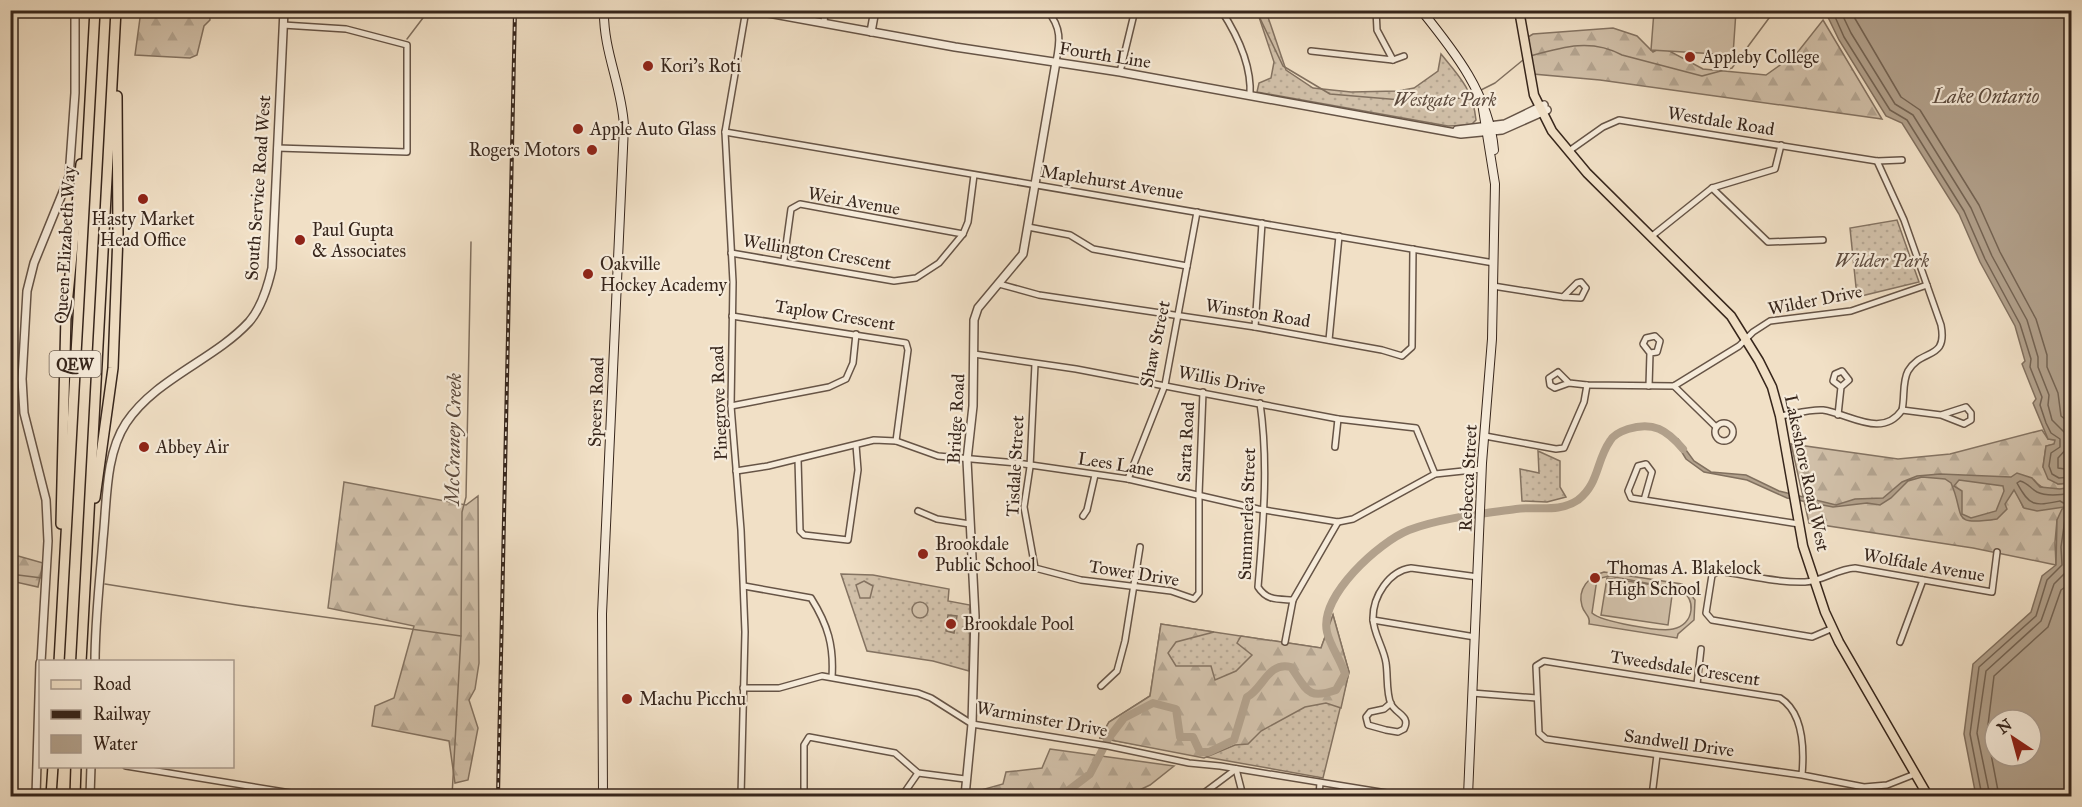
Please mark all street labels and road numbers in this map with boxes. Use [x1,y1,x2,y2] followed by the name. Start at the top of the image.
[1058,37,1152,73] street label: Fourth Line
[241,94,275,281] street label: South Service Road West
[1666,102,1776,140] street label: Westdale Road
[1039,160,1185,204] street label: Maplehurst Avenue
[50,165,80,325] street label: Queen Elizabeth Way
[806,182,902,220] street label: Weir Avenue
[741,229,893,276] street label: Wellington Crescent
[1766,280,1864,320] street label: Wilder Drive
[1204,294,1312,332] street label: Winston Road
[773,295,897,335] street label: Taplow Crescent
[1135,298,1175,389] street label: Shaw Street
[706,345,733,461] street label: Pinegrove Road
[50,351,100,377] road number: QEW
[583,357,609,447] street label: Speers Road
[1176,361,1268,399] street label: Willis Drive
[943,373,970,465] street label: Bridge Road
[1780,393,1834,554] street label: Lakeshore Road West
[1173,401,1199,483] street label: Sarta Road
[1001,414,1029,517] street label: Tisdale Street
[1454,423,1482,532] street label: Rebecca Street
[1076,447,1156,481] street label: Lees Lane
[1234,447,1260,581] street label: Summerlea Street
[1861,543,1987,587] street label: Wolfdale Avenue
[1087,555,1181,591] street label: Tower Drive
[1609,645,1762,691] street label: Tweedsdale Crescent
[975,697,1109,741] street label: Warminster Drive
[1623,724,1735,762] street label: Sandwell Drive

